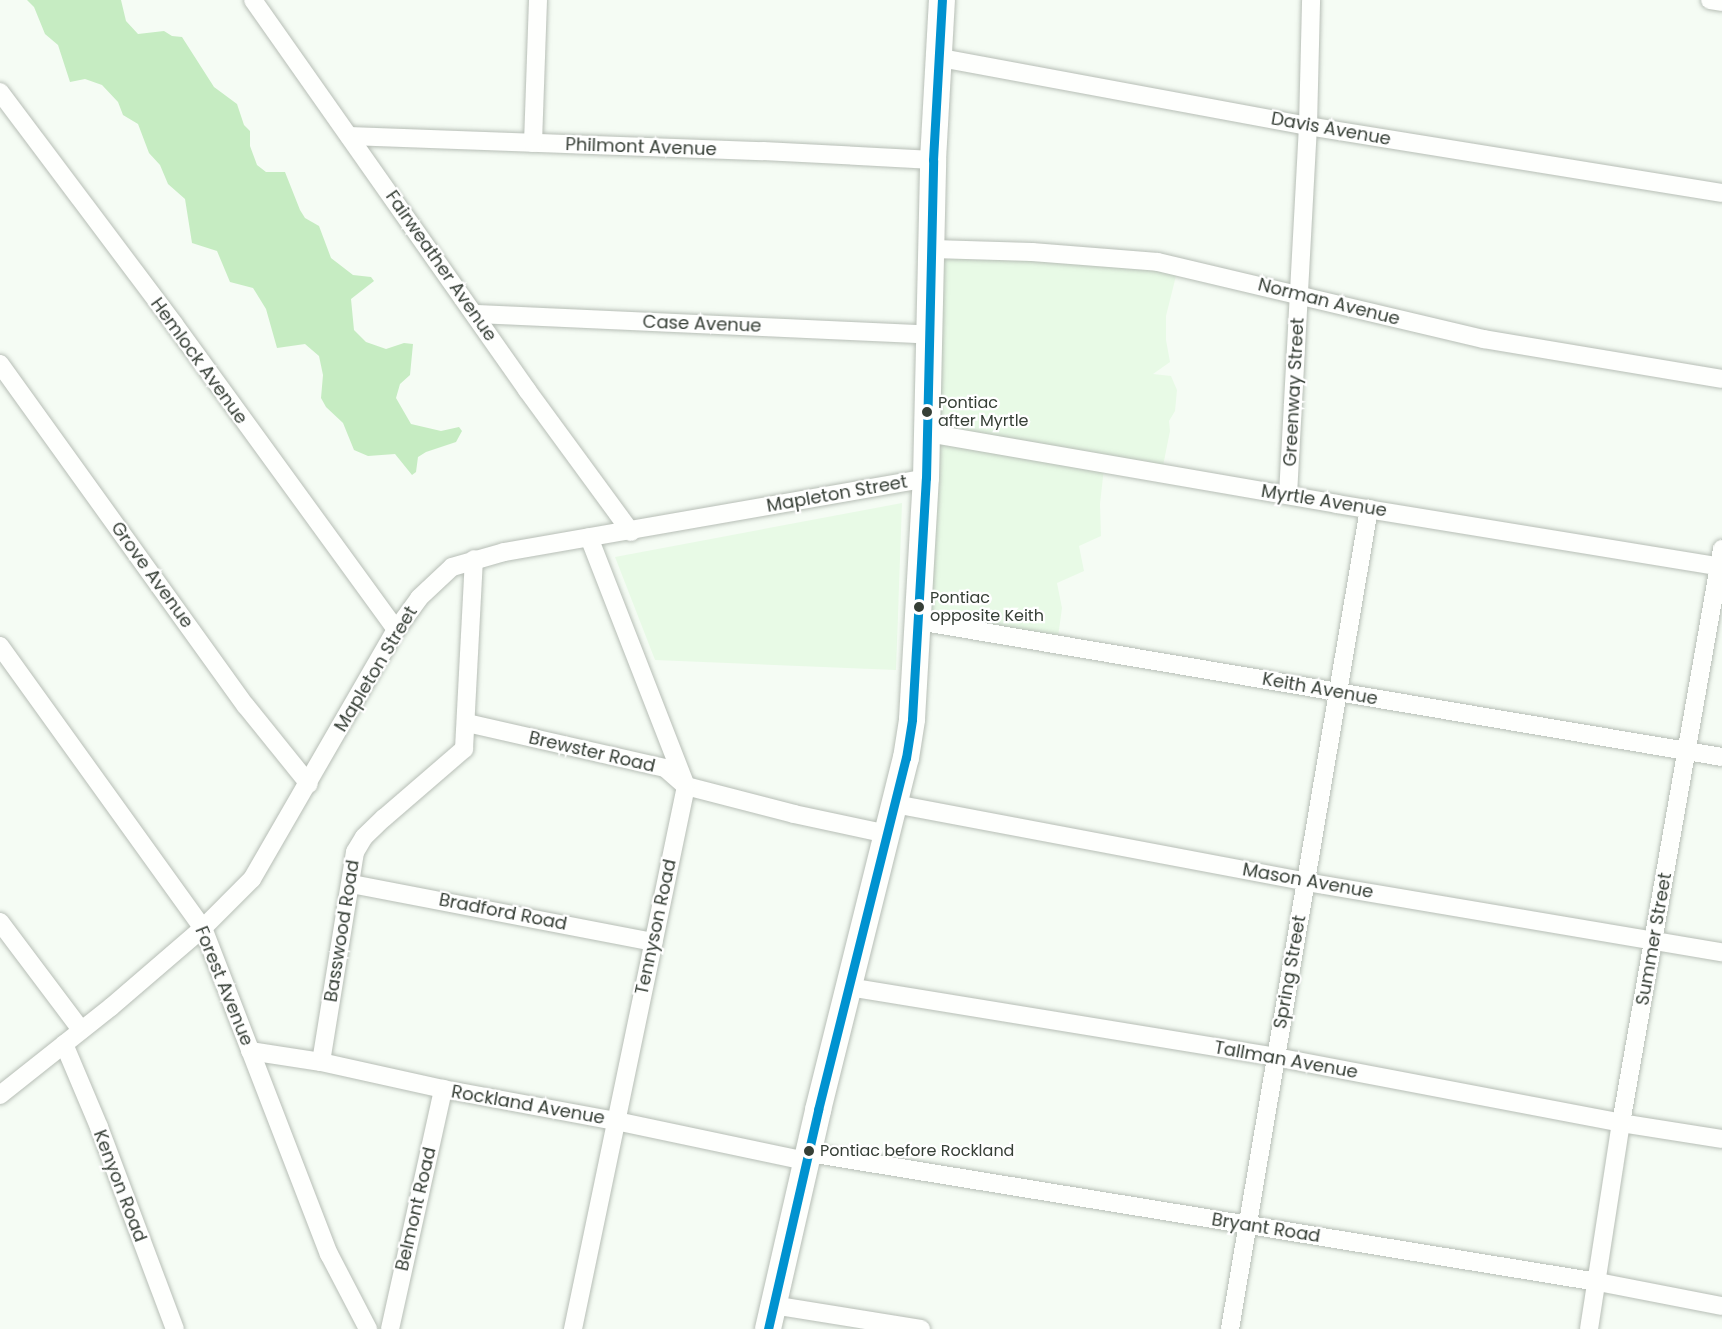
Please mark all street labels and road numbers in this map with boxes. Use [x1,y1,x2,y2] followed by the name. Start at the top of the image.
[1269,108,1393,150] street label: Davis Avenue
[565,134,717,160] street label: Philmont Avenue
[381,187,501,345] street label: Fairweather Avenue
[1256,274,1402,330] street label: Norman Avenue
[146,294,252,428] street label: Hemlock Avenue
[642,311,762,337] street label: Case Avenue
[1279,317,1309,467] street label: Greenway Street
[765,471,909,517] street label: Mapleton Street
[1260,480,1388,522] street label: Myrtle Avenue
[106,518,198,632] street label: Grove Avenue
[330,602,422,736] street label: Mapleton Street
[1261,668,1379,710] street label: Keith Avenue
[527,727,657,777] street label: Brewster Road
[631,857,681,997] street label: Tennyson Road
[320,858,364,1004] street label: Basswood Road
[1241,859,1375,903] street label: Mason Avenue
[1632,871,1676,1007] street label: Summer Street
[437,889,569,935] street label: Bradford Road
[1269,913,1311,1031] street label: Spring Street
[190,923,258,1049] street label: Forest Avenue
[1213,1037,1359,1083] street label: Tallman Avenue
[450,1081,606,1129] street label: Rockland Avenue
[89,1127,151,1245] street label: Kenyon Road
[391,1145,441,1273] street label: Belmont Road
[1210,1209,1322,1247] street label: Bryant Road

